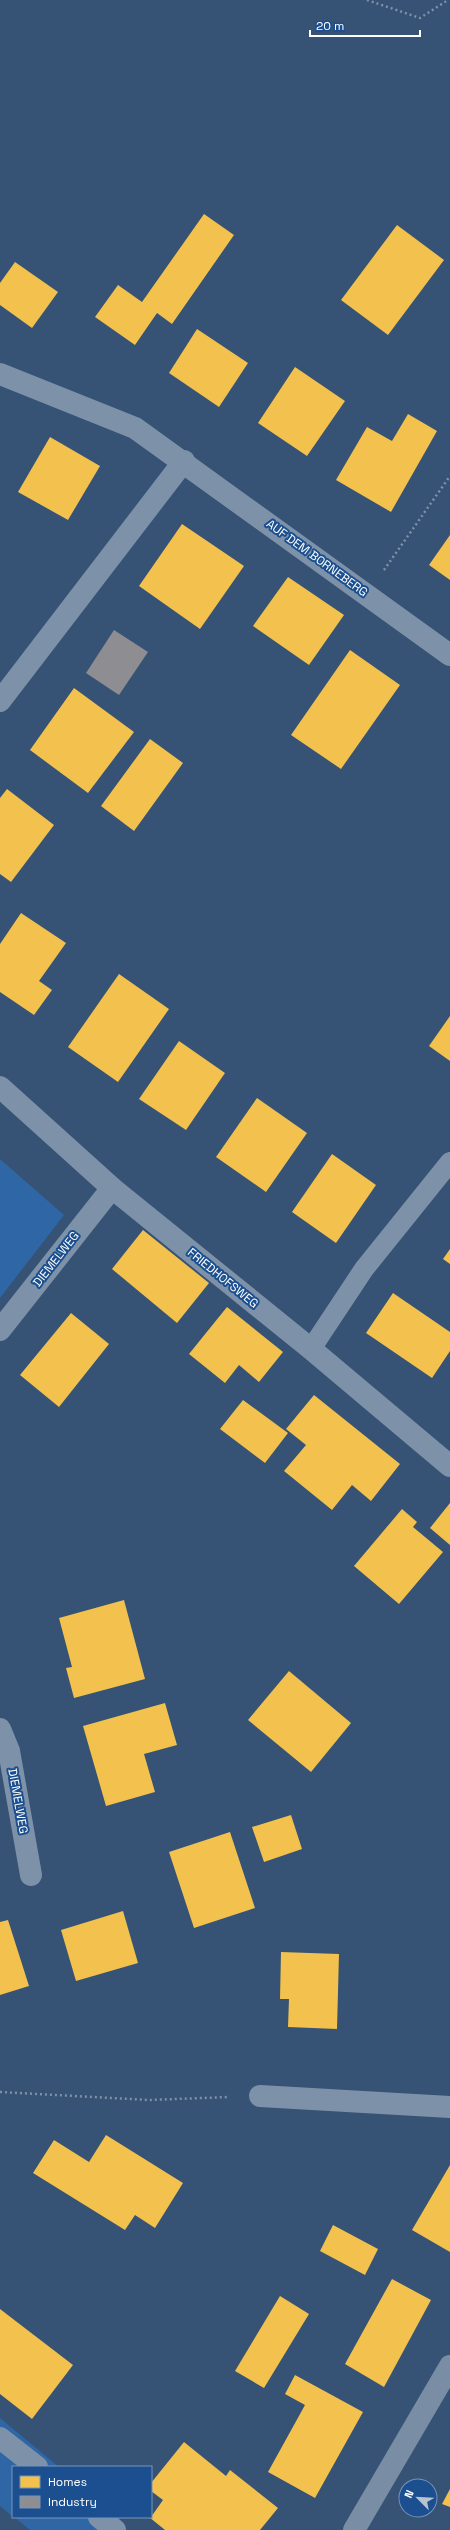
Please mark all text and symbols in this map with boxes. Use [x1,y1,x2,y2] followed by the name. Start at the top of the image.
[310,12,420,38] scale bar
[316,18,344,34] text: 20 m
[263,516,371,600] street label: AUF DEM BORNEBERG
[29,1228,83,1290] street label: DIEMELWEG
[184,1245,262,1312] street label: FRIEDHOFSWEG
[4,1767,32,1835] street label: DIEMELWEG
[12,2466,152,2518] legend
[48,2474,87,2490] text: Homes
[398,2478,438,2518] north arrow
[401,2488,417,2500] text: N
[48,2494,97,2510] text: Industry

